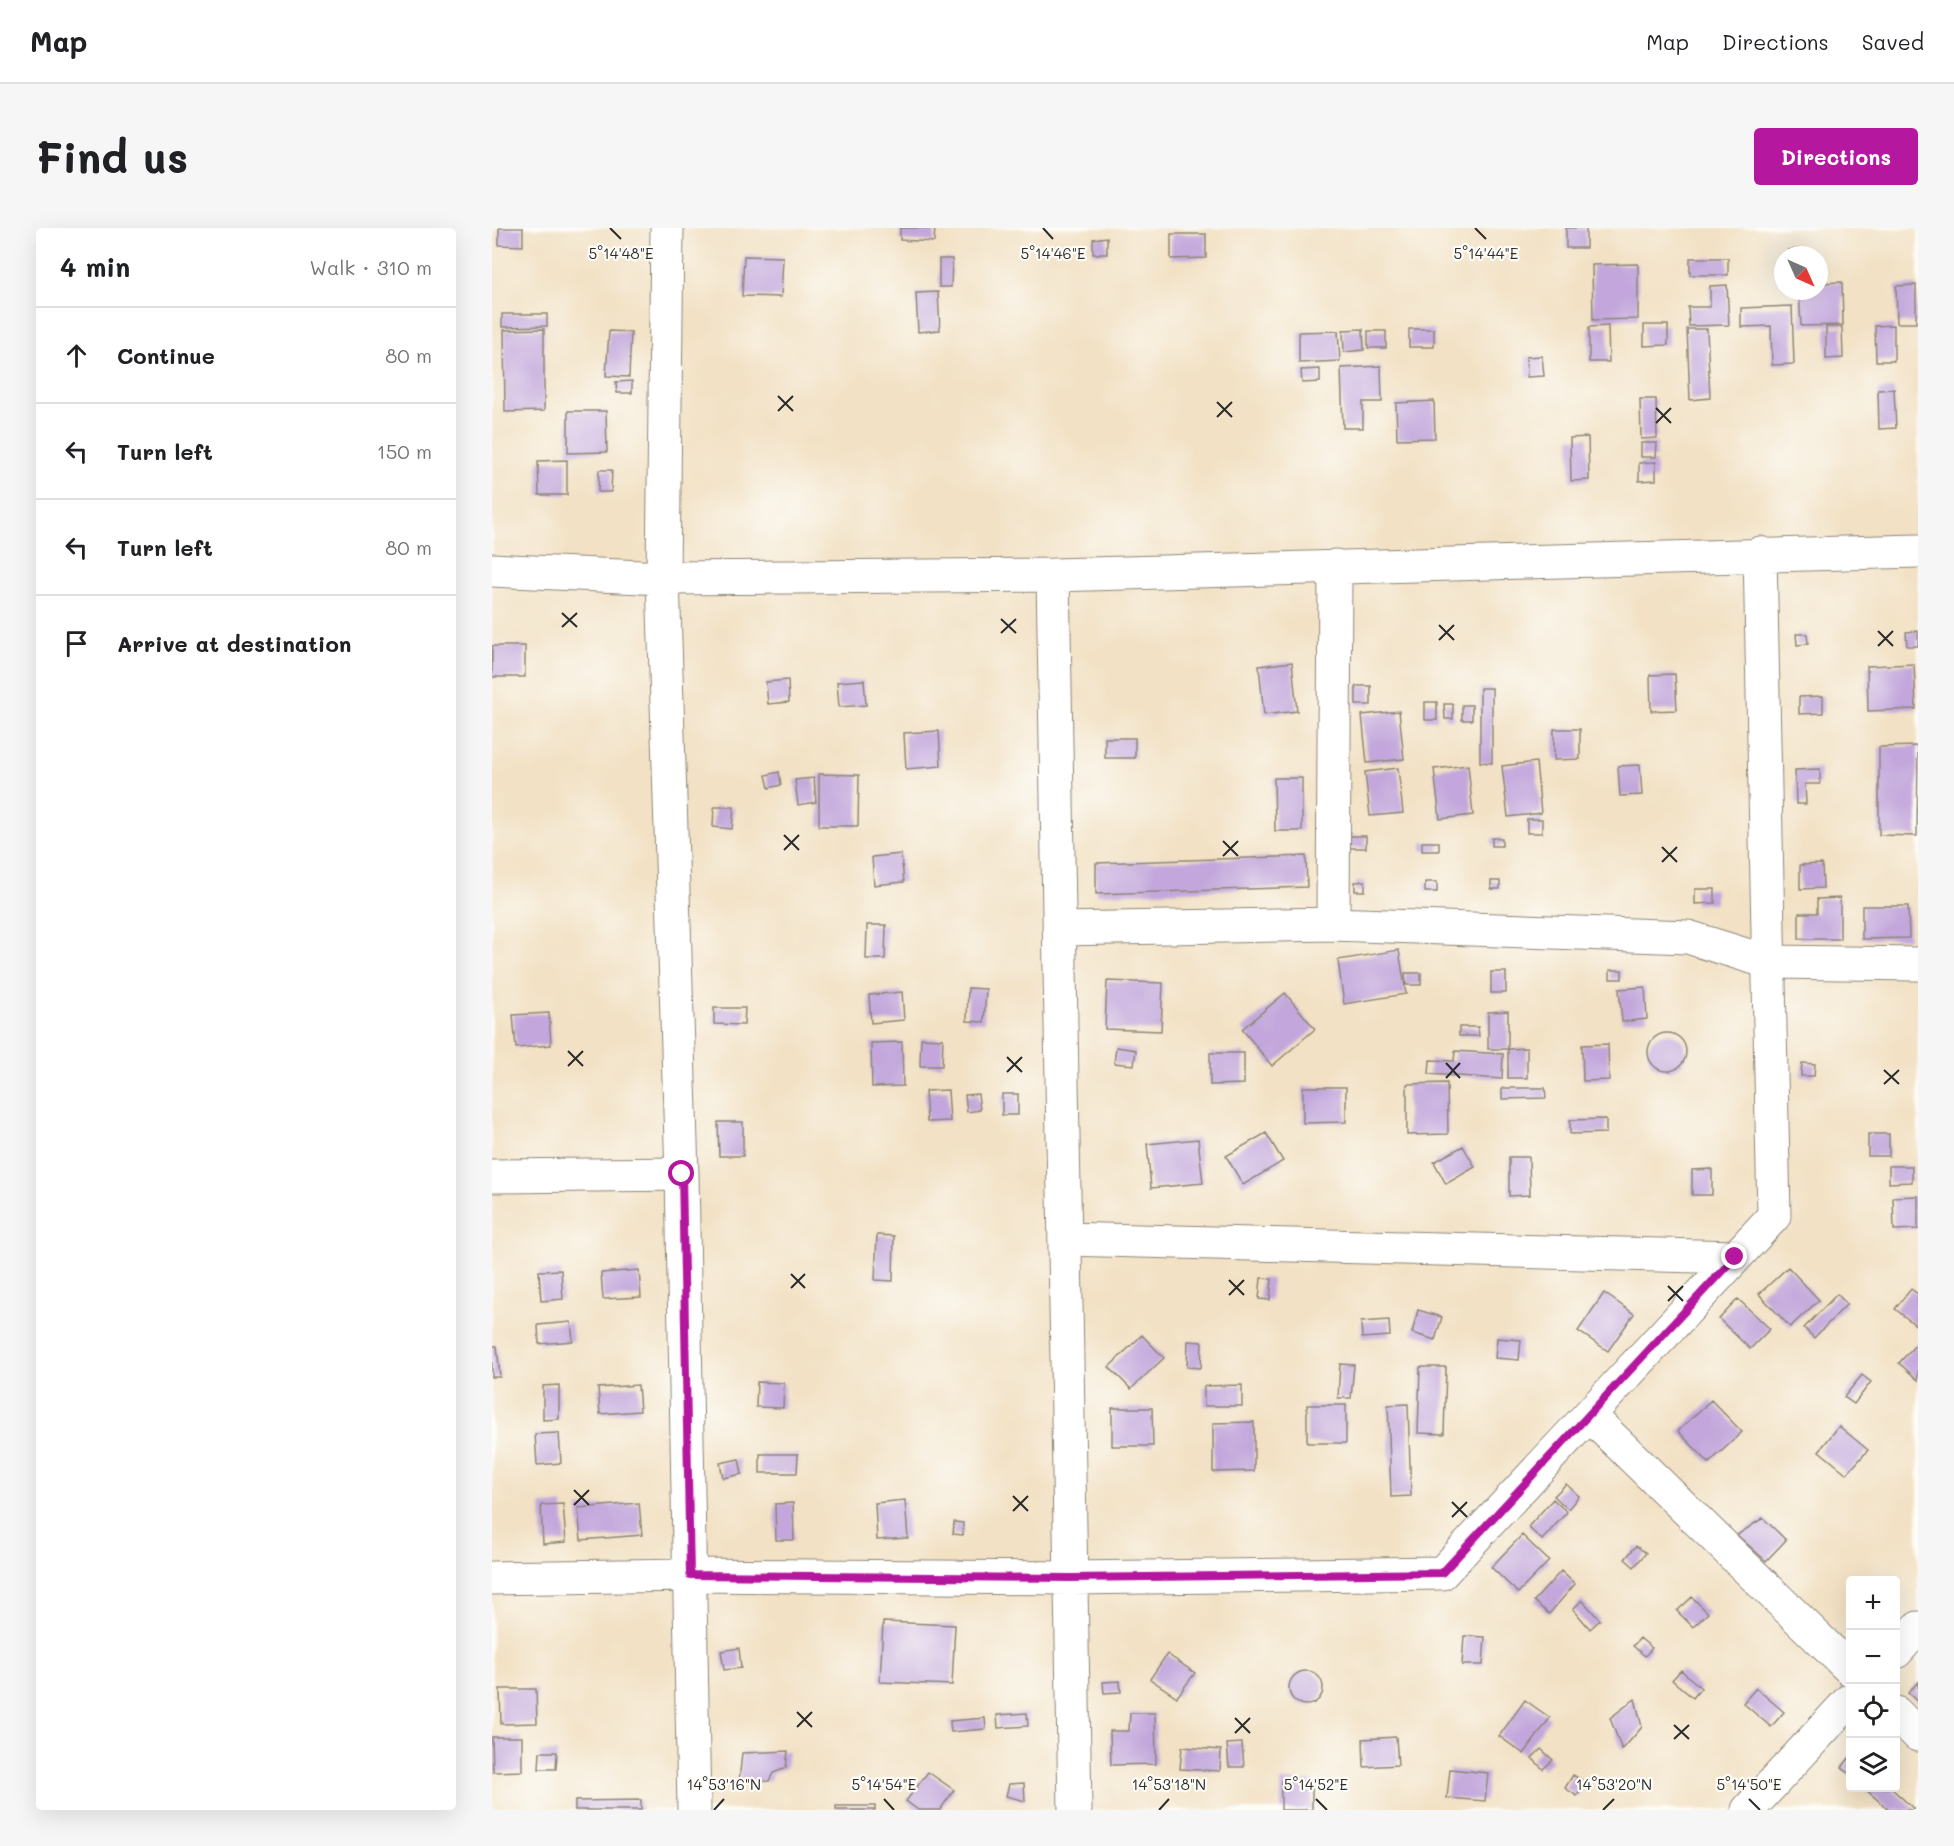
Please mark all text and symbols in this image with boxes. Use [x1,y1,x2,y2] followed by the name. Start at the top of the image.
[30,23,87,59] text: Map
[1646,28,1689,55] text: Map
[1722,28,1829,55] text: Directions
[1862,28,1924,55] text: Saved
[1754,128,1918,185] button: Directions
[36,129,188,184] text: Find us
[588,243,654,263] text: 5°14'48"E
[1020,243,1086,263] text: 5°14'46"E
[1454,243,1519,263] text: 5°14'44"E
[1774,246,1828,300] north arrow
[60,250,130,284] text: 4 min
[309,254,432,280] text: Walk · 310 m
[60,339,93,372] icon: ahead
[117,341,215,370] text: Continue
[385,342,432,368] text: 80 m
[60,435,93,468] icon: left
[117,437,213,466] text: Turn left
[377,438,432,464] text: 150 m
[60,531,93,564] icon: left
[117,533,213,562] text: Turn left
[385,534,432,560] text: 80 m
[60,627,93,660] icon: arrive
[117,629,352,658] text: Arrive at destination
[668,1160,694,1186] route start
[1721,1243,1747,1269] route end
[1846,1576,1900,1792] map controls
[1846,1576,1900,1630] button: +
[1846,1630,1900,1684] button: −
[1846,1684,1900,1738] button: locate
[1846,1738,1900,1792] button: layers
[687,1774,761,1794] text: 14°53'16"N
[852,1774,917,1794] text: 5°14'54"E
[1132,1774,1206,1794] text: 14°53'18"N
[1284,1774,1349,1794] text: 5°14'52"E
[1576,1774,1652,1794] text: 14°53'20"N
[1716,1774,1782,1794] text: 5°14'50"E

